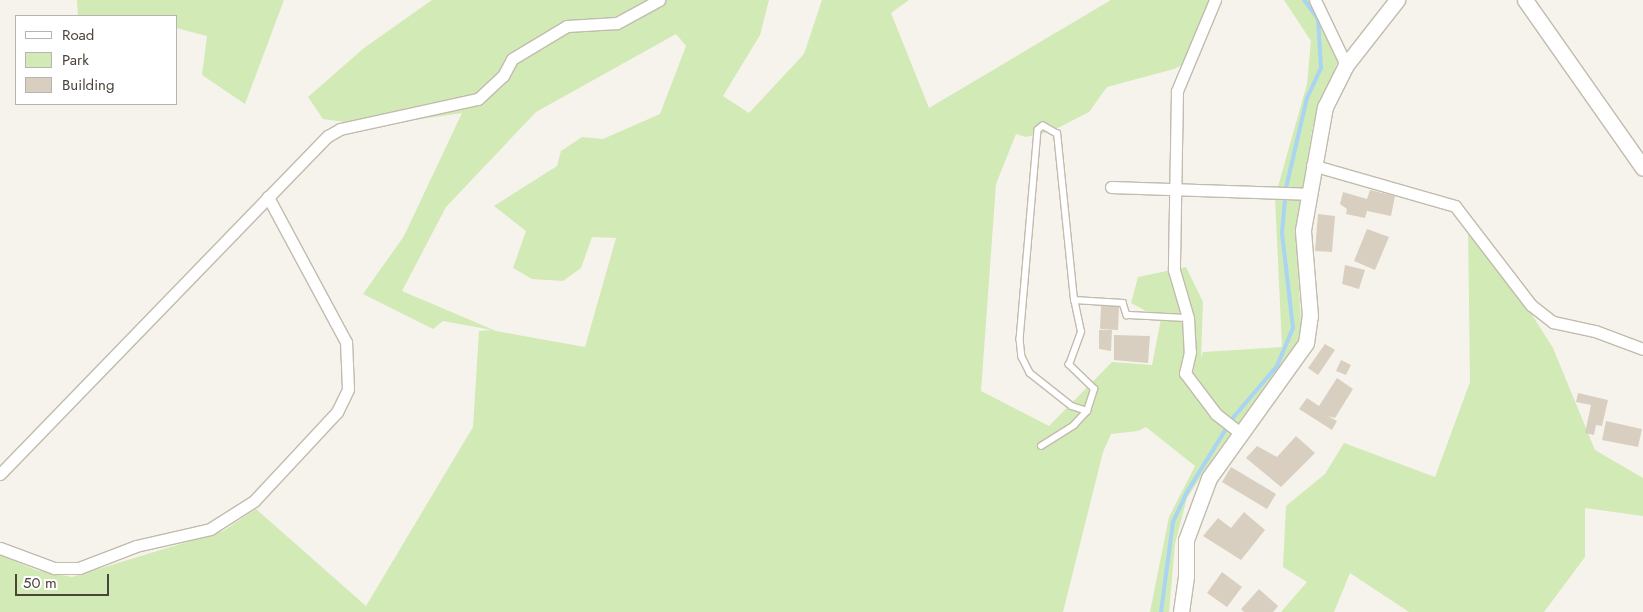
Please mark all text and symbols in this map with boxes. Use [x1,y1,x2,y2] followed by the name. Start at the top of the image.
[15,15,178,105] legend
[62,24,94,46] text: Road
[62,49,89,71] text: Park
[62,74,114,96] text: Building
[18,564,111,596] scale bar
[23,572,57,594] text: 50 m

